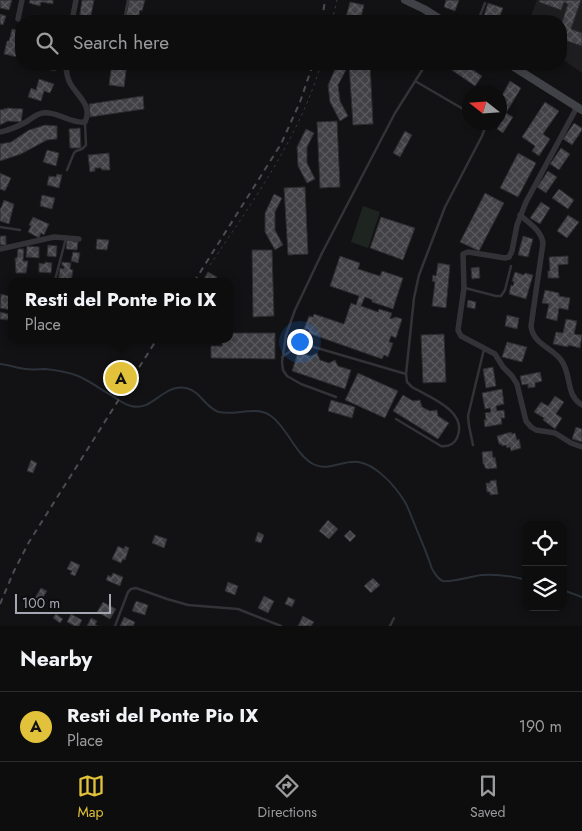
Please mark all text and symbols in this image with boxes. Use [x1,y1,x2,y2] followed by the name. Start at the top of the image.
[15,15,567,70] search box
[33,29,61,57] icon: search
[73,29,169,56] text: Search here
[462,85,507,130] north arrow
[8,278,233,343] popup
[25,286,216,313] text: Resti del Ponte Pio IX
[25,313,61,336] text: Place
[287,329,313,355] your location
[105,359,137,397] pin: A
[522,521,567,611] map controls
[522,521,567,566] button: locate
[522,566,567,611] button: layers
[15,591,111,614] scale bar
[22,593,60,613] text: 100 m
[20,644,92,674] text: Nearby
[67,702,258,729] text: Resti del Ponte Pio IX
[30,715,42,738] text: A
[519,715,562,738] text: 190 m
[67,729,103,752] text: Place
[77,772,105,822] tab: Map
[258,772,317,822] tab: Directions
[470,772,505,822] tab: Saved

